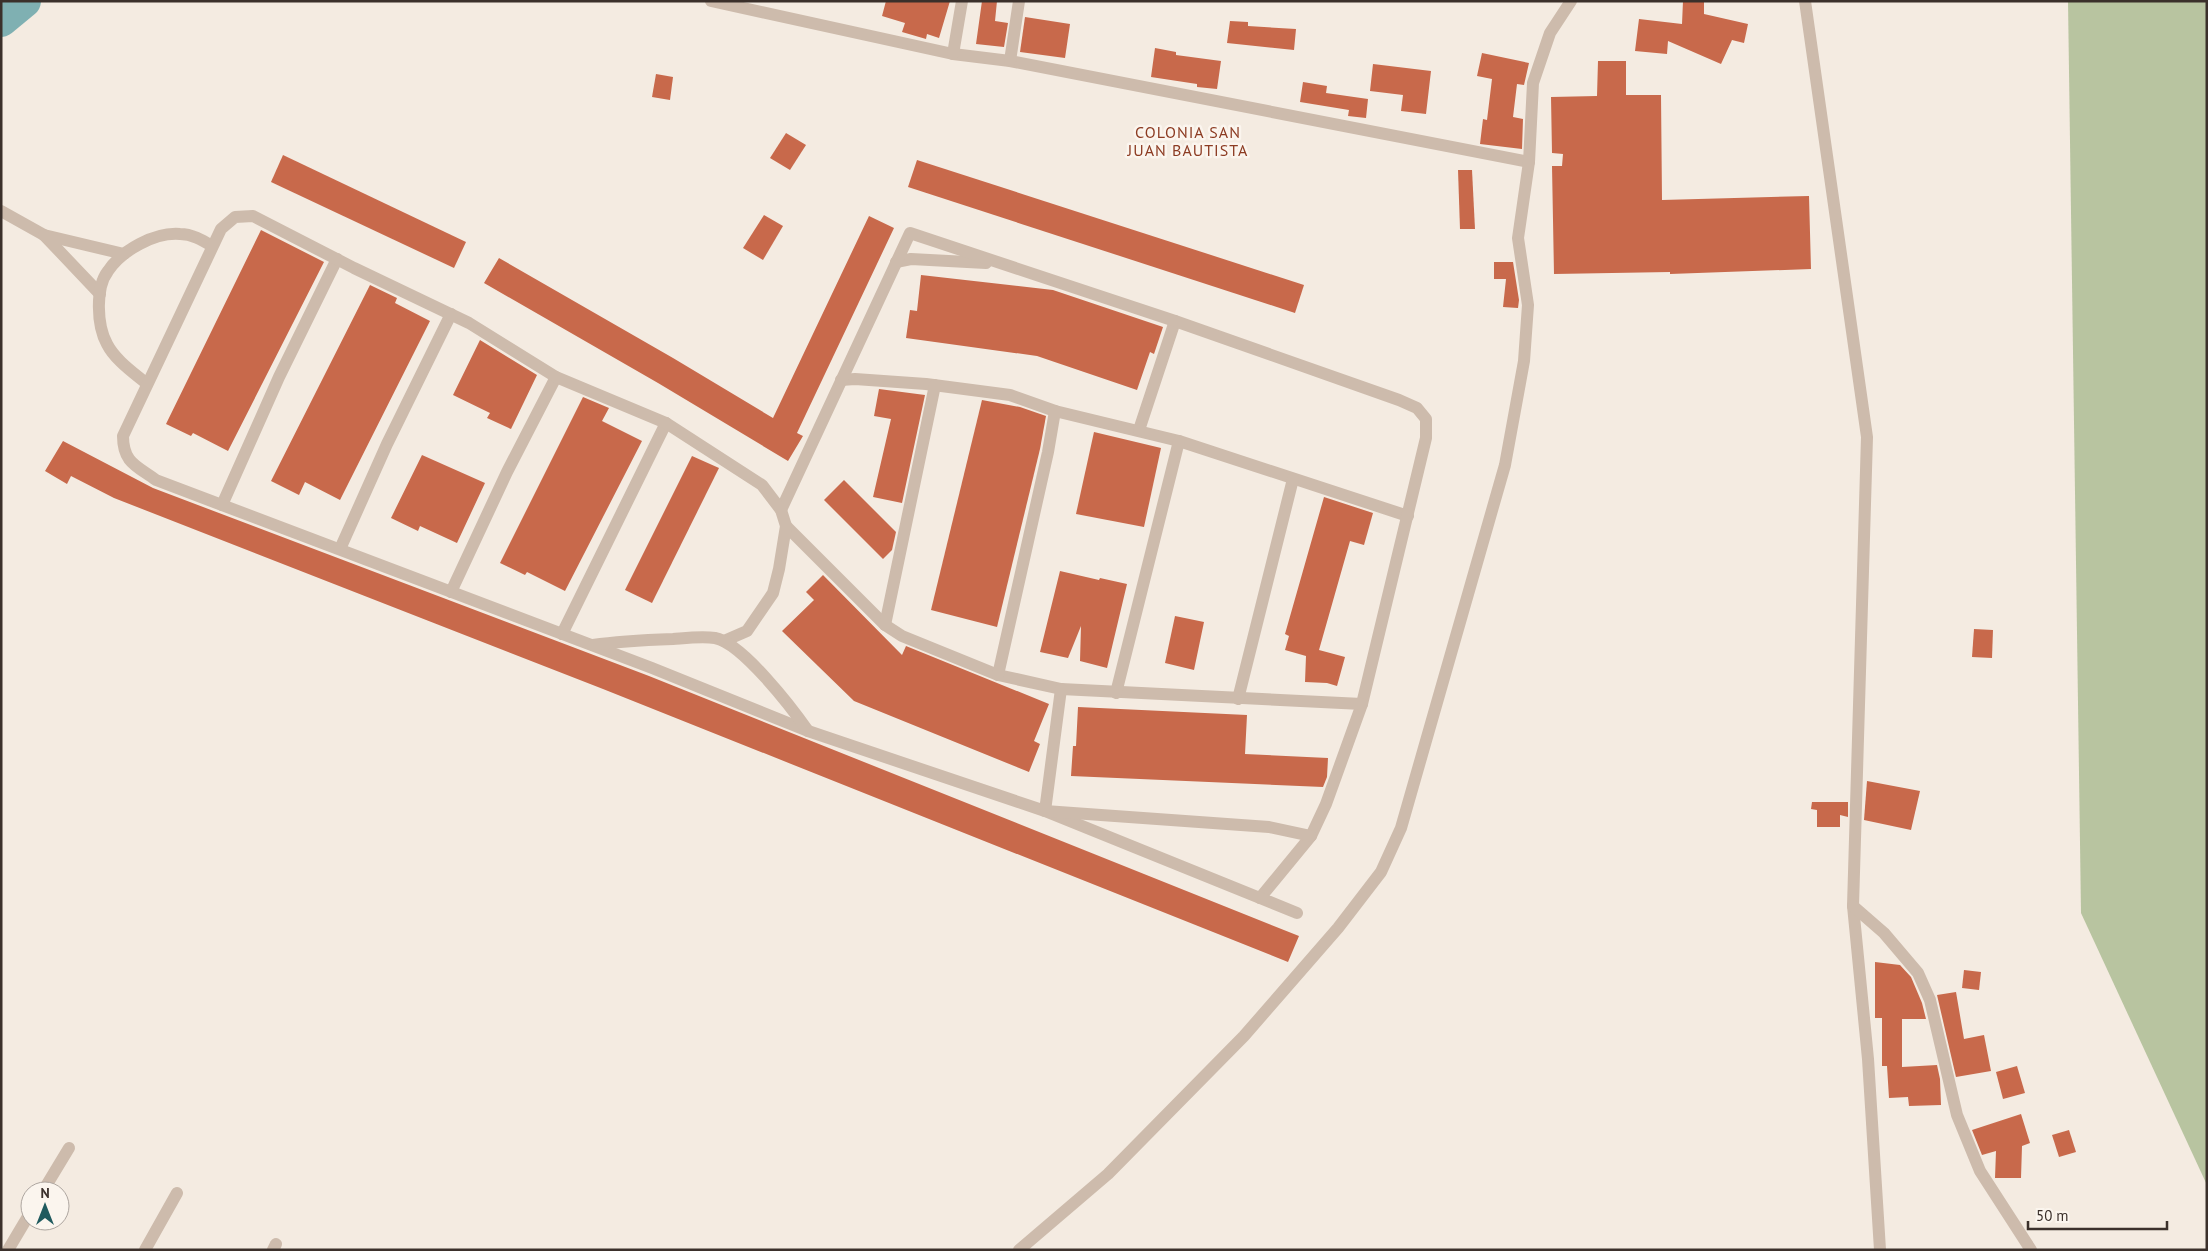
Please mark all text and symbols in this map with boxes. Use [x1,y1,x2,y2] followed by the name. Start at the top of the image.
[1127,122,1248,160] district label: COLONIA SAN JUAN BAUTISTA
[20,1181,70,1231] north arrow
[40,1184,50,1202] text: N
[2028,1198,2167,1230] scale bar
[2036,1206,2069,1225] text: 50 m

